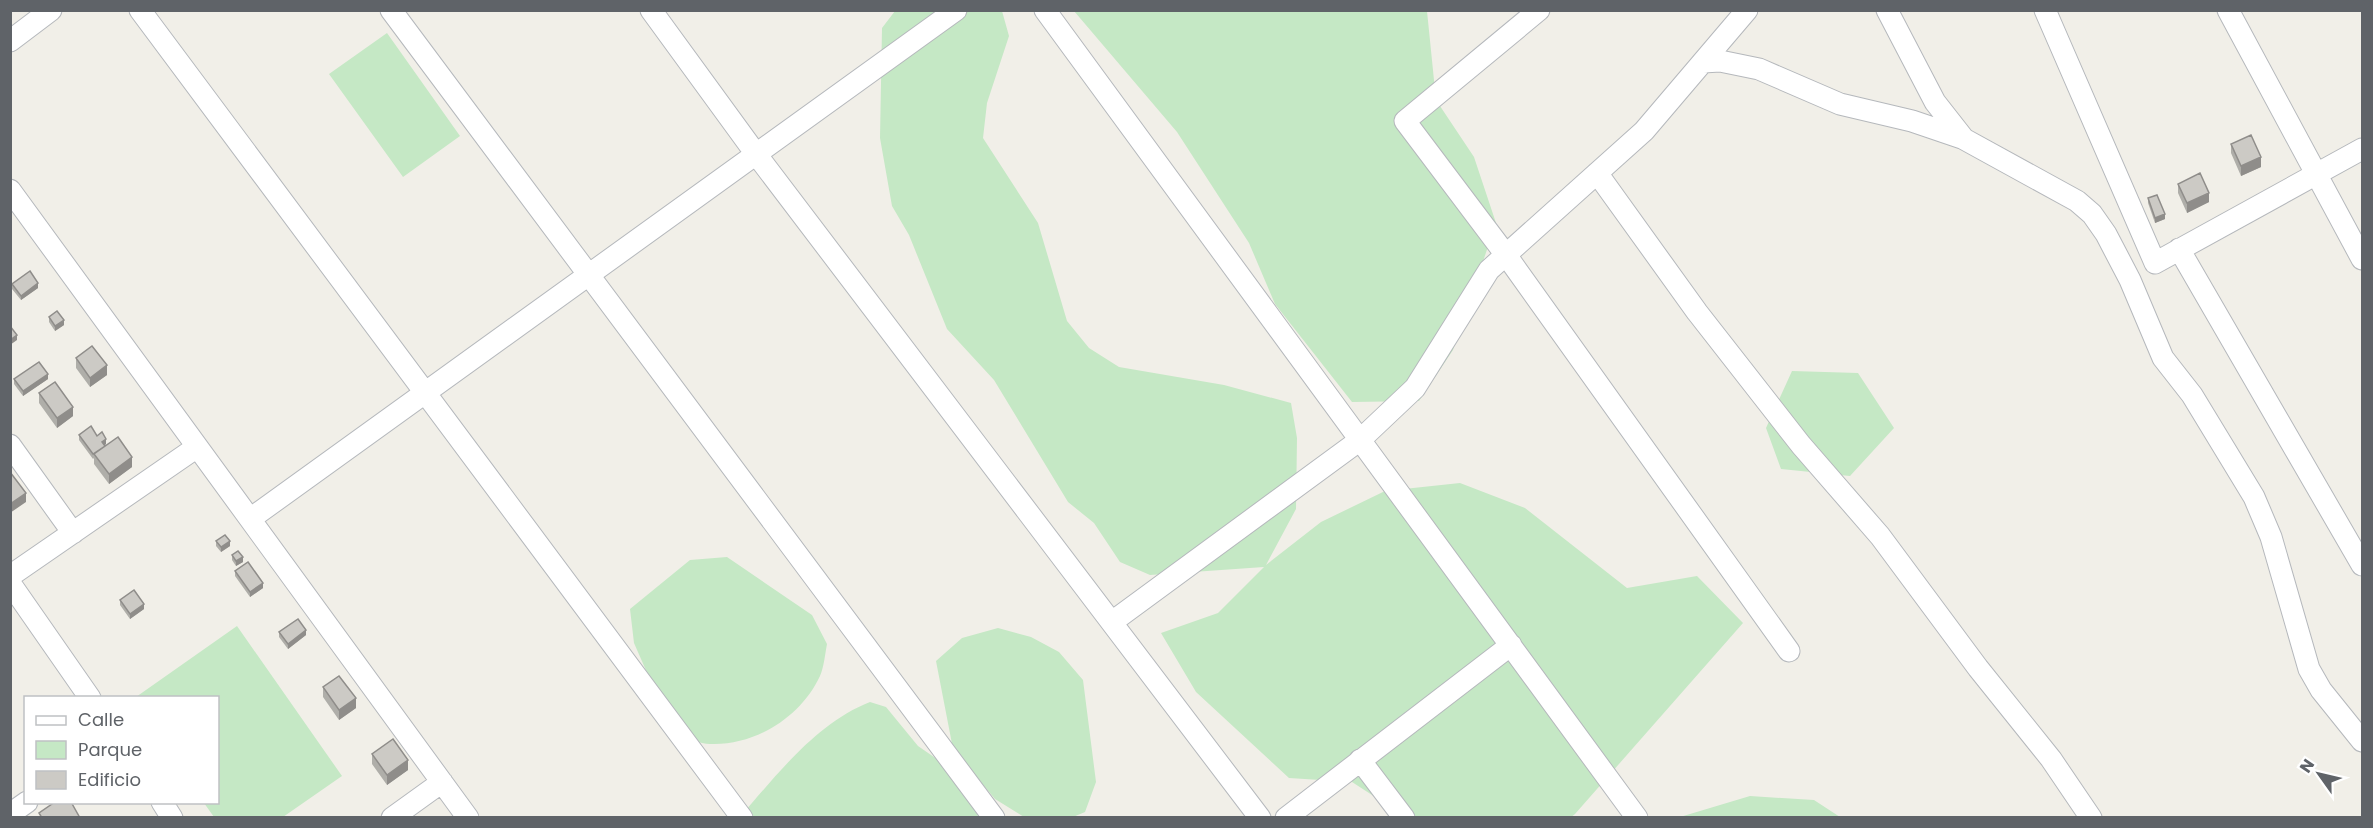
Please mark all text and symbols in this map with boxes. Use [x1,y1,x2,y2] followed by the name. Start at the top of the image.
[24,696,219,804] legend
[78,707,124,732] text: Calle
[78,737,142,762] text: Parque
[2289,744,2349,804] north arrow
[2294,754,2320,777] text: N
[78,767,141,792] text: Edificio

